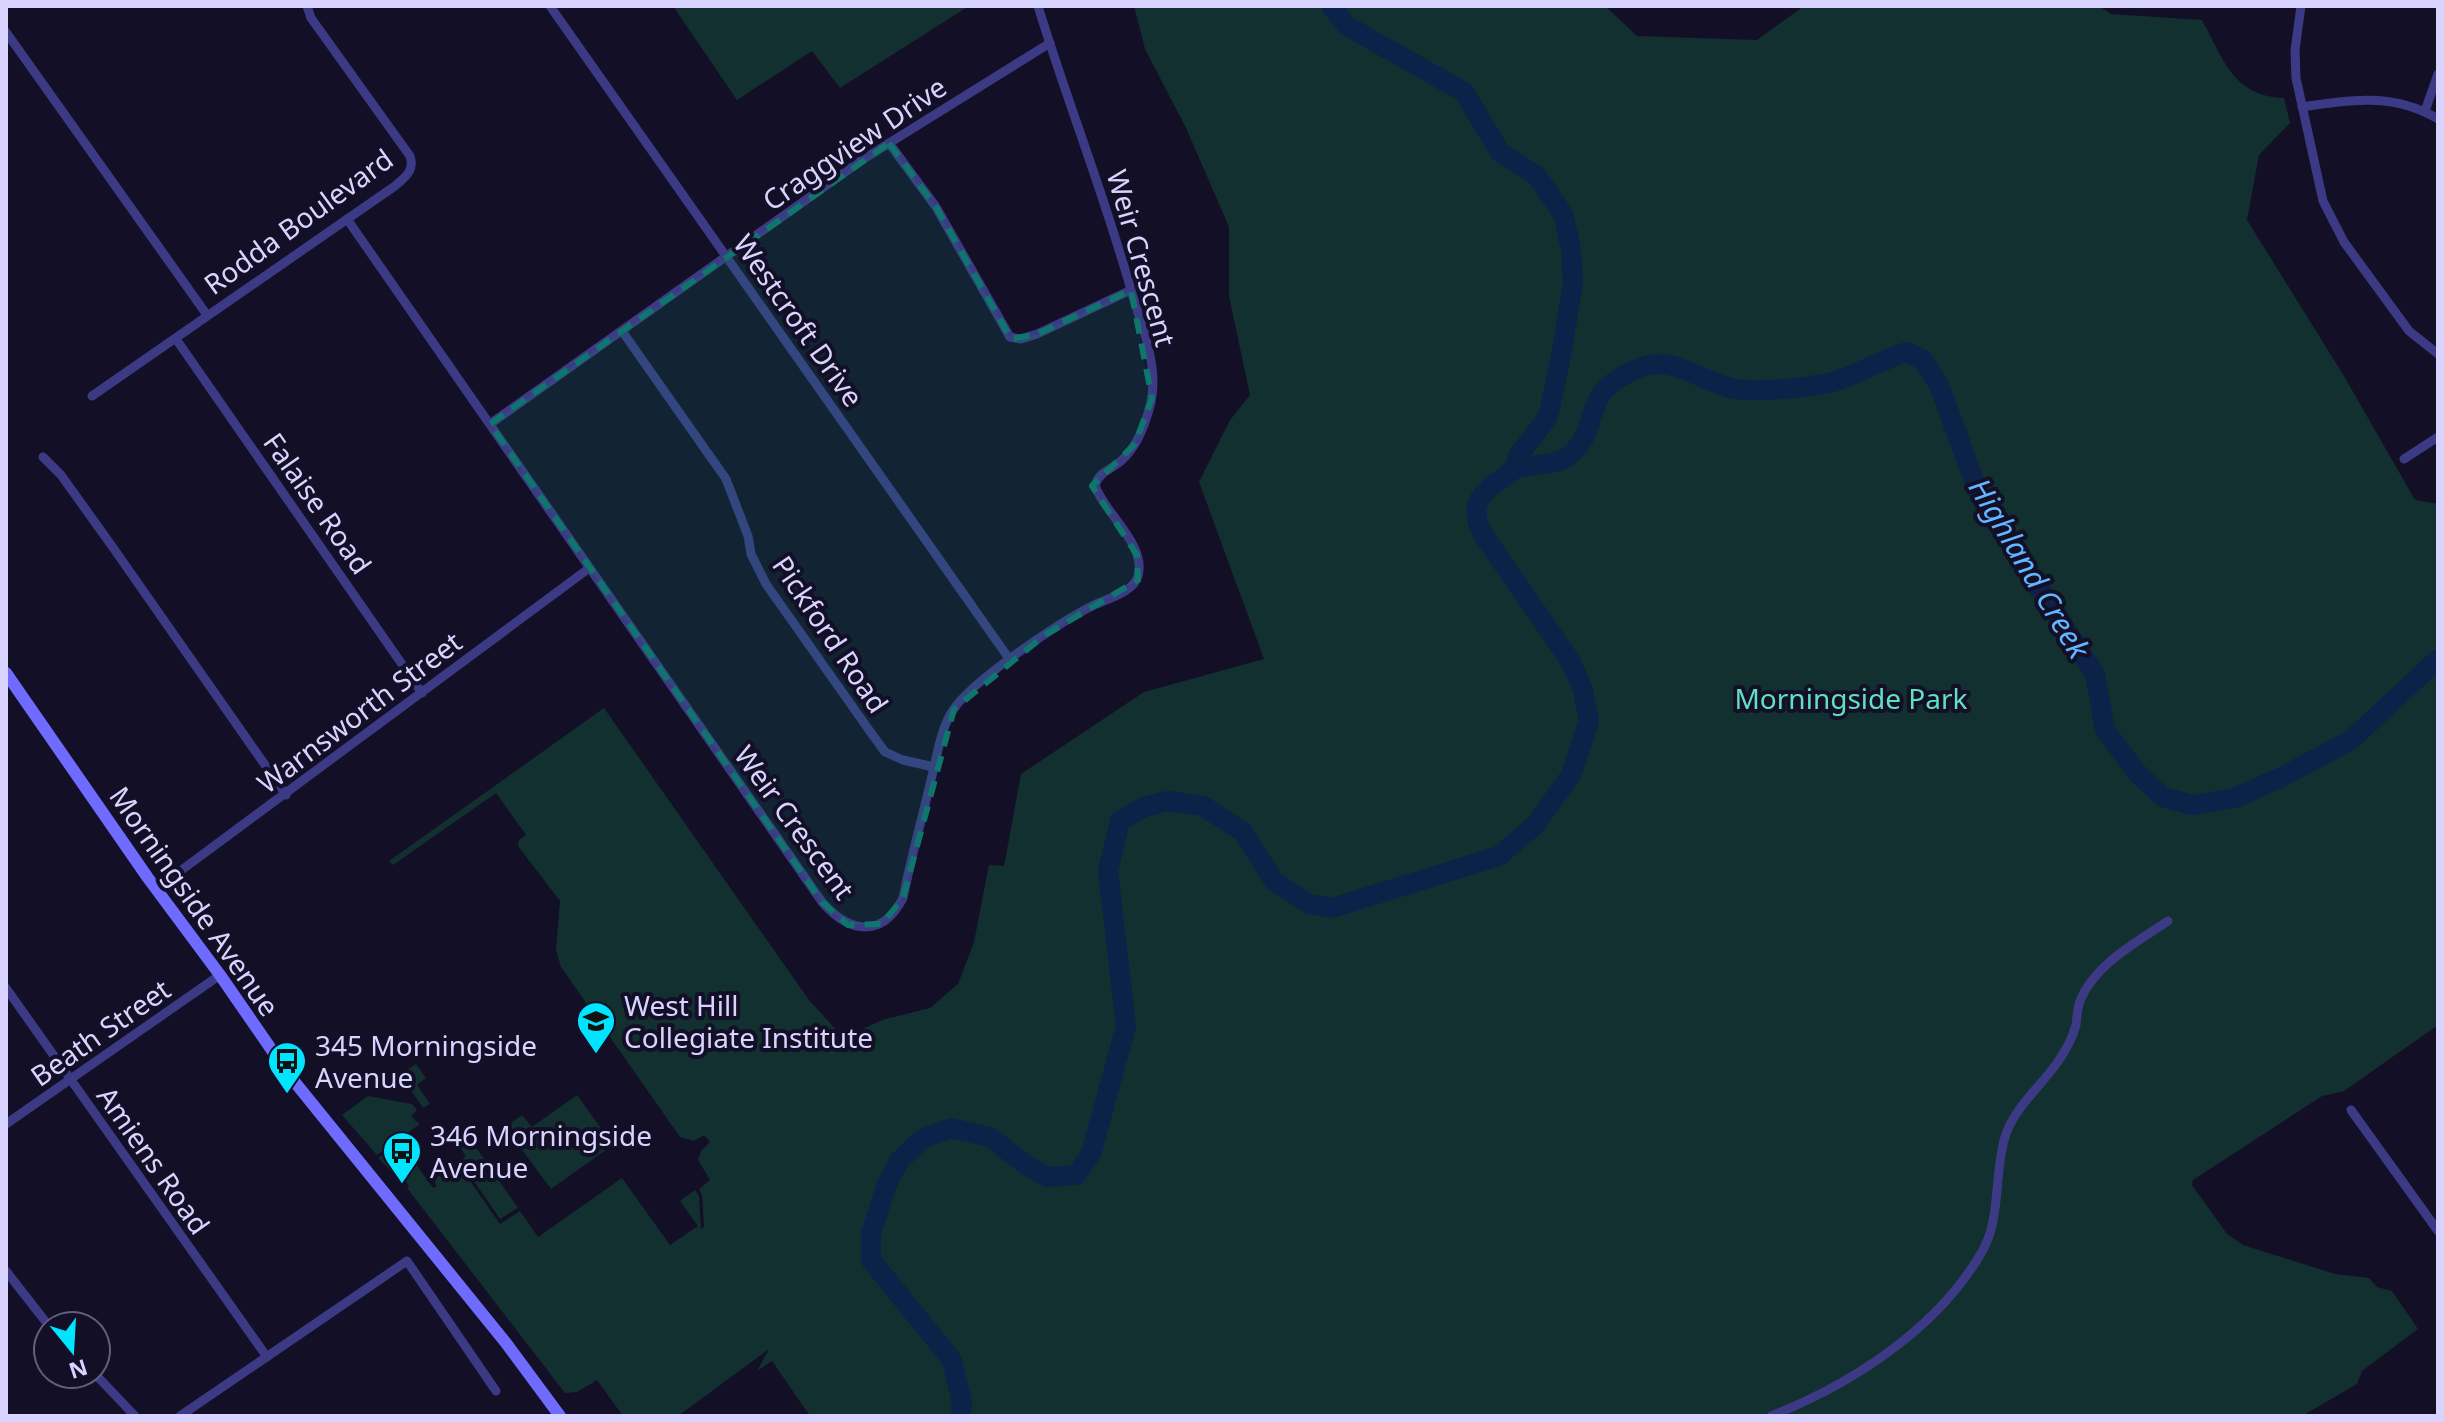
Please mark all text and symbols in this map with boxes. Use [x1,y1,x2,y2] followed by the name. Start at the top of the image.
[755,67,953,219] street label: Craggview Drive
[196,140,400,302] street label: Rodda Boulevard
[1099,165,1185,351] street label: Weir Crescent
[725,226,873,414] street label: Westcroft Drive
[255,425,381,581] street label: Falaise Road
[1960,470,2101,667] water label: Highland Creek
[764,548,898,720] street label: Pickford Road
[249,623,469,801] street label: Warnsworth Street
[1734,679,1968,717] park label: Morningside Park
[726,737,864,907] street label: Weir Crescent
[101,779,289,1023] street label: Morningside Avenue
[23,970,177,1094] street label: Beath Street
[624,986,873,1056] place label: West Hill Collegiate Institute
[575,1000,617,1055] school or university icon: West Hill Collegiate Institute
[315,1026,537,1096] place label: 345 Morningside Avenue
[266,1040,308,1095] bus stop icon: 345 Morningside Avenue
[89,1079,219,1241] street label: Amiens Road
[430,1116,652,1186] place label: 346 Morningside Avenue
[381,1130,423,1185] bus stop icon: 346 Morningside Avenue
[32,1310,112,1390] north arrow
[65,1353,92,1387] text: N

